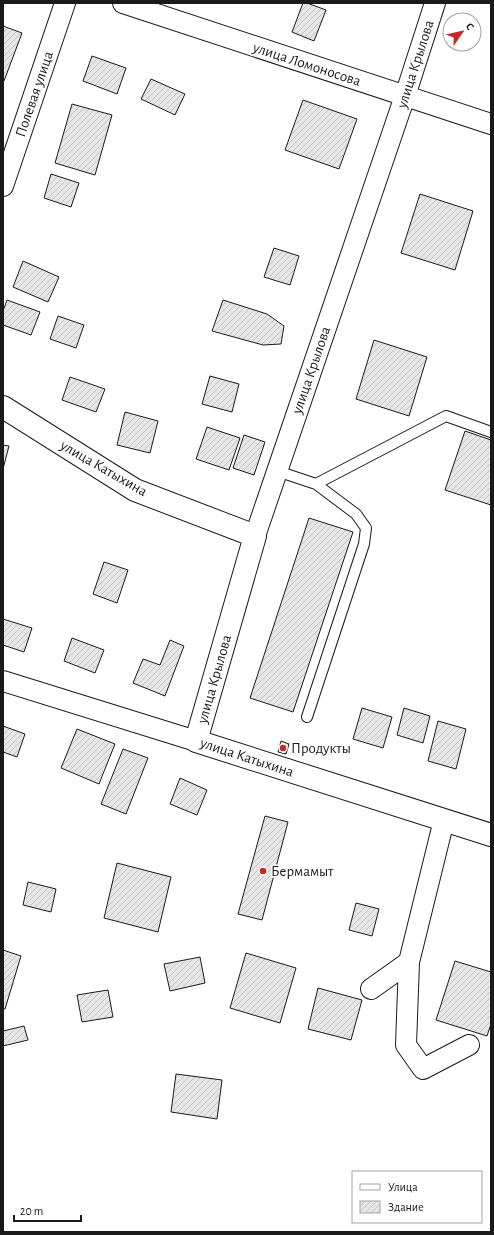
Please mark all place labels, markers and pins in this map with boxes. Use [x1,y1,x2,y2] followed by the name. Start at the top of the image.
[291,741,351,756] place label: Продукты
[278,743,288,753] marker: Продукты
[271,864,334,879] place label: Бермамыт
[258,866,268,876] marker: Бермамыт

